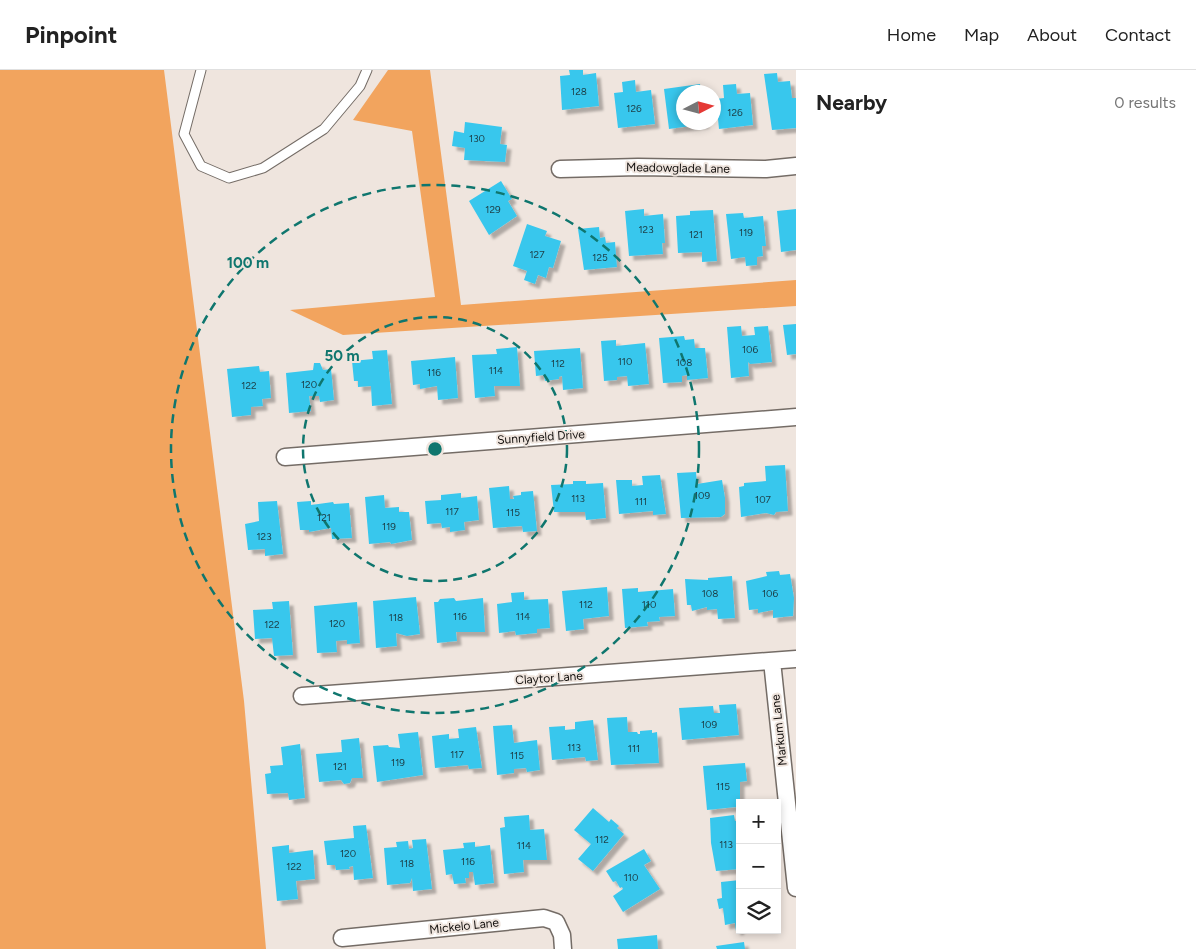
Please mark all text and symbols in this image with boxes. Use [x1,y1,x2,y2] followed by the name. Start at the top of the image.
[25,20,117,49] text: Pinpoint
[887,24,936,46] text: Home
[964,24,999,46] text: Map
[1027,24,1077,46] text: About
[1105,24,1171,46] text: Contact
[571,85,587,98] house number: 128
[676,85,721,130] north arrow
[816,90,887,115] text: Nearby
[1114,93,1176,112] text: 0 results
[626,102,642,115] house number: 126
[727,106,743,119] house number: 126
[469,132,485,145] house number: 130
[626,160,731,176] street label: Meadowglade Lane
[485,203,501,216] house number: 129
[638,223,654,236] house number: 123
[739,226,753,239] house number: 119
[689,228,703,241] house number: 121
[529,248,545,261] house number: 127
[592,251,608,264] house number: 125
[227,254,269,272] text: 100 m
[742,343,758,356] house number: 106
[324,347,360,365] text: 50 m
[618,355,632,368] house number: 110
[676,356,692,369] house number: 108
[551,357,565,370] house number: 112
[489,364,503,377] house number: 114
[427,366,441,379] house number: 116
[301,378,317,391] house number: 120
[241,379,257,392] house number: 122
[497,427,586,447] street label: Sunnyfield Drive
[426,440,444,458] centre of rings
[694,489,710,502] house number: 109
[571,492,585,505] house number: 113
[755,493,772,506] house number: 107
[635,495,647,508] house number: 111
[445,505,459,518] house number: 117
[506,506,520,519] house number: 115
[317,511,331,524] house number: 121
[382,520,396,533] house number: 119
[256,530,272,543] house number: 123
[702,587,718,600] house number: 108
[762,587,778,600] house number: 106
[579,598,593,611] house number: 112
[642,598,656,611] house number: 110
[453,610,467,623] house number: 116
[516,610,530,623] house number: 114
[389,611,403,624] house number: 118
[329,617,345,630] house number: 120
[264,618,280,631] house number: 122
[515,669,584,687] street label: Claytor Lane
[768,693,790,766] street label: Markum Lane
[701,718,717,731] house number: 109
[567,741,581,754] house number: 113
[628,742,640,755] house number: 111
[450,748,464,761] house number: 117
[510,749,524,762] house number: 115
[391,756,405,769] house number: 119
[333,760,347,773] house number: 121
[716,780,730,793] house number: 115
[736,799,781,934] map controls
[736,799,781,844] button: +
[595,833,609,846] house number: 112
[719,838,733,851] house number: 113
[517,839,531,852] house number: 114
[736,844,781,889] button: −
[340,847,356,860] house number: 120
[461,855,475,868] house number: 116
[400,857,414,870] house number: 118
[286,860,302,873] house number: 122
[624,871,638,884] house number: 110
[736,889,781,934] button: layers
[429,915,500,937] street label: Mickelo Lane

